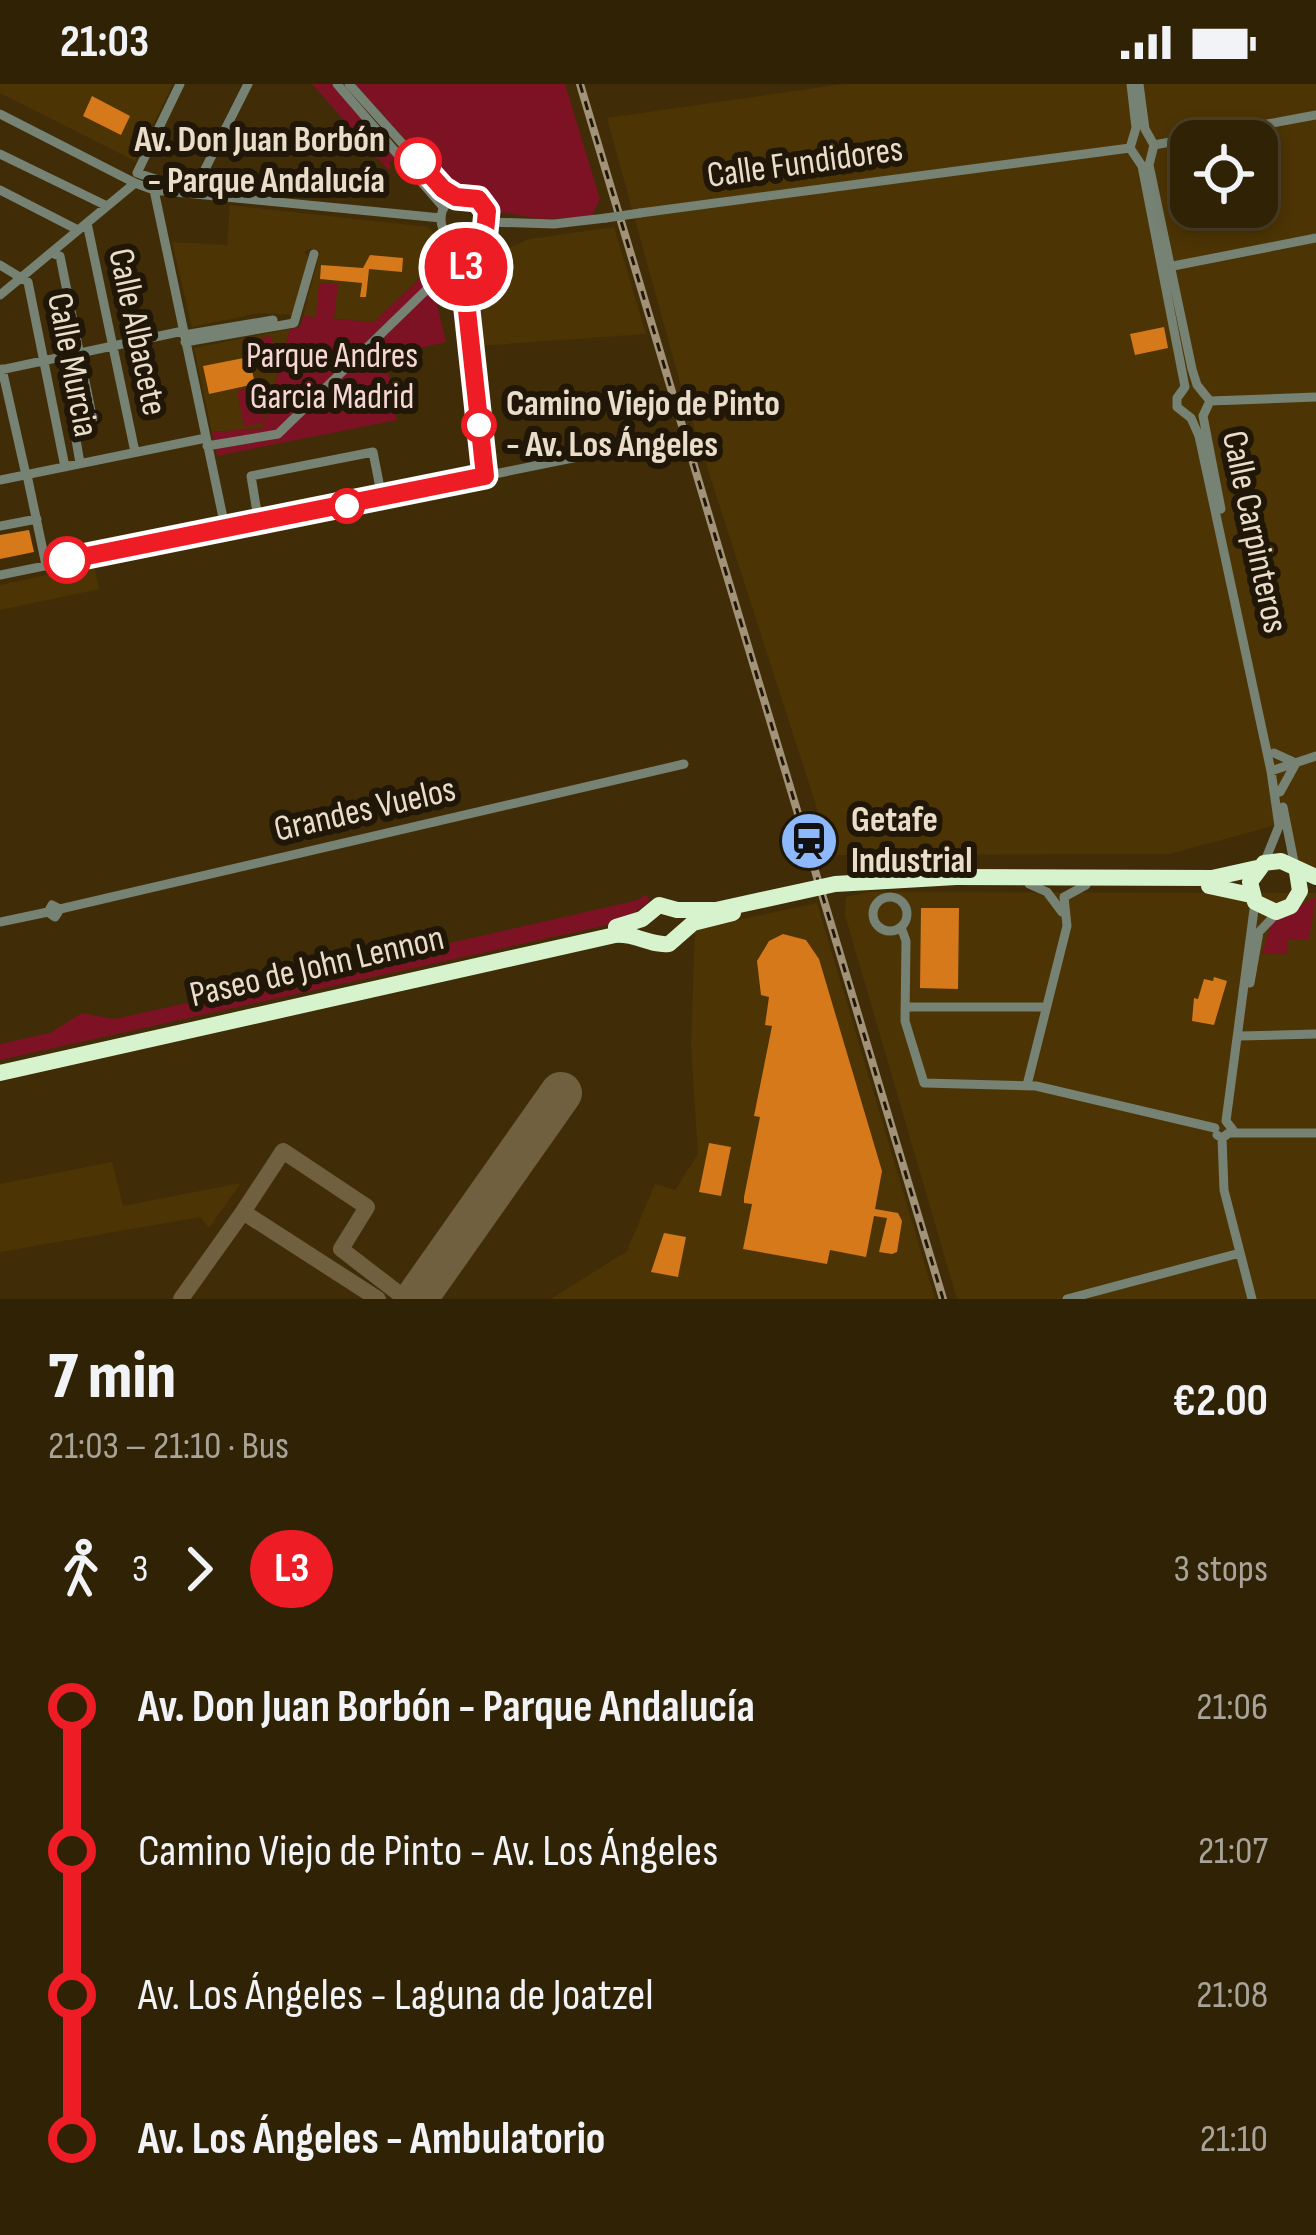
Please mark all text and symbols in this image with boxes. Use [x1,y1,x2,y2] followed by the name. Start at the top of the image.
[60,15,149,70] text: 21:03
[134,119,385,203] place label: Av. Don Juan Borbón - Parque Andalucía
[1170,120,1278,228] map controls
[1170,120,1278,228] button: locate
[704,128,906,198] street label: Calle Fundidores
[396,139,440,183] marker: Av. Don Juan Borbón - Parque Andalucía
[412,228,520,306] line badge: L3
[448,241,484,292] text: L3
[98,245,176,419] street label: Calle Albacete
[37,290,107,440] street label: Calle Murcia
[246,335,418,419] park label: Parque Andres Garcia Madrid
[506,383,780,467] place label: Camino Viejo de Pinto - Av. Los Ángeles
[463,409,495,441] marker: Camino Viejo de Pinto - Av. Los Ángeles
[1212,427,1296,637] street label: Calle Carpinteros
[331,490,363,522] unlabelled marker
[45,538,89,582] unlabelled marker
[270,768,460,852] street label: Grandes Vuelos
[851,799,973,883] place label: Getafe Industrial
[778,810,840,872] station icon: Getafe Industrial
[186,917,448,1017] street label: Paseo de John Lennon
[48,1338,176,1417] text: 7 min
[1173,1374,1268,1429] text: €2.00
[48,1423,289,1470] text: 21:03 – 21:10 · Bus
[48,1536,114,1602] icon: walk
[166,1536,232,1602] icon: forward
[274,1543,309,1594] text: L3
[132,1546,148,1593] text: 3
[1174,1546,1268,1593] text: 3 stops
[138,1680,755,1735] text: Av. Don Juan Borbón - Parque Andalucía
[1196,1684,1268,1731] text: 21:06
[138,1824,718,1879] text: Camino Viejo de Pinto - Av. Los Ángeles
[1198,1828,1268,1875] text: 21:07
[138,1968,654,2023] text: Av. Los Ángeles - Laguna de Joatzel
[1196,1972,1268,2019] text: 21:08
[138,2112,605,2167] text: Av. Los Ángeles - Ambulatorio
[1200,2116,1268,2163] text: 21:10

